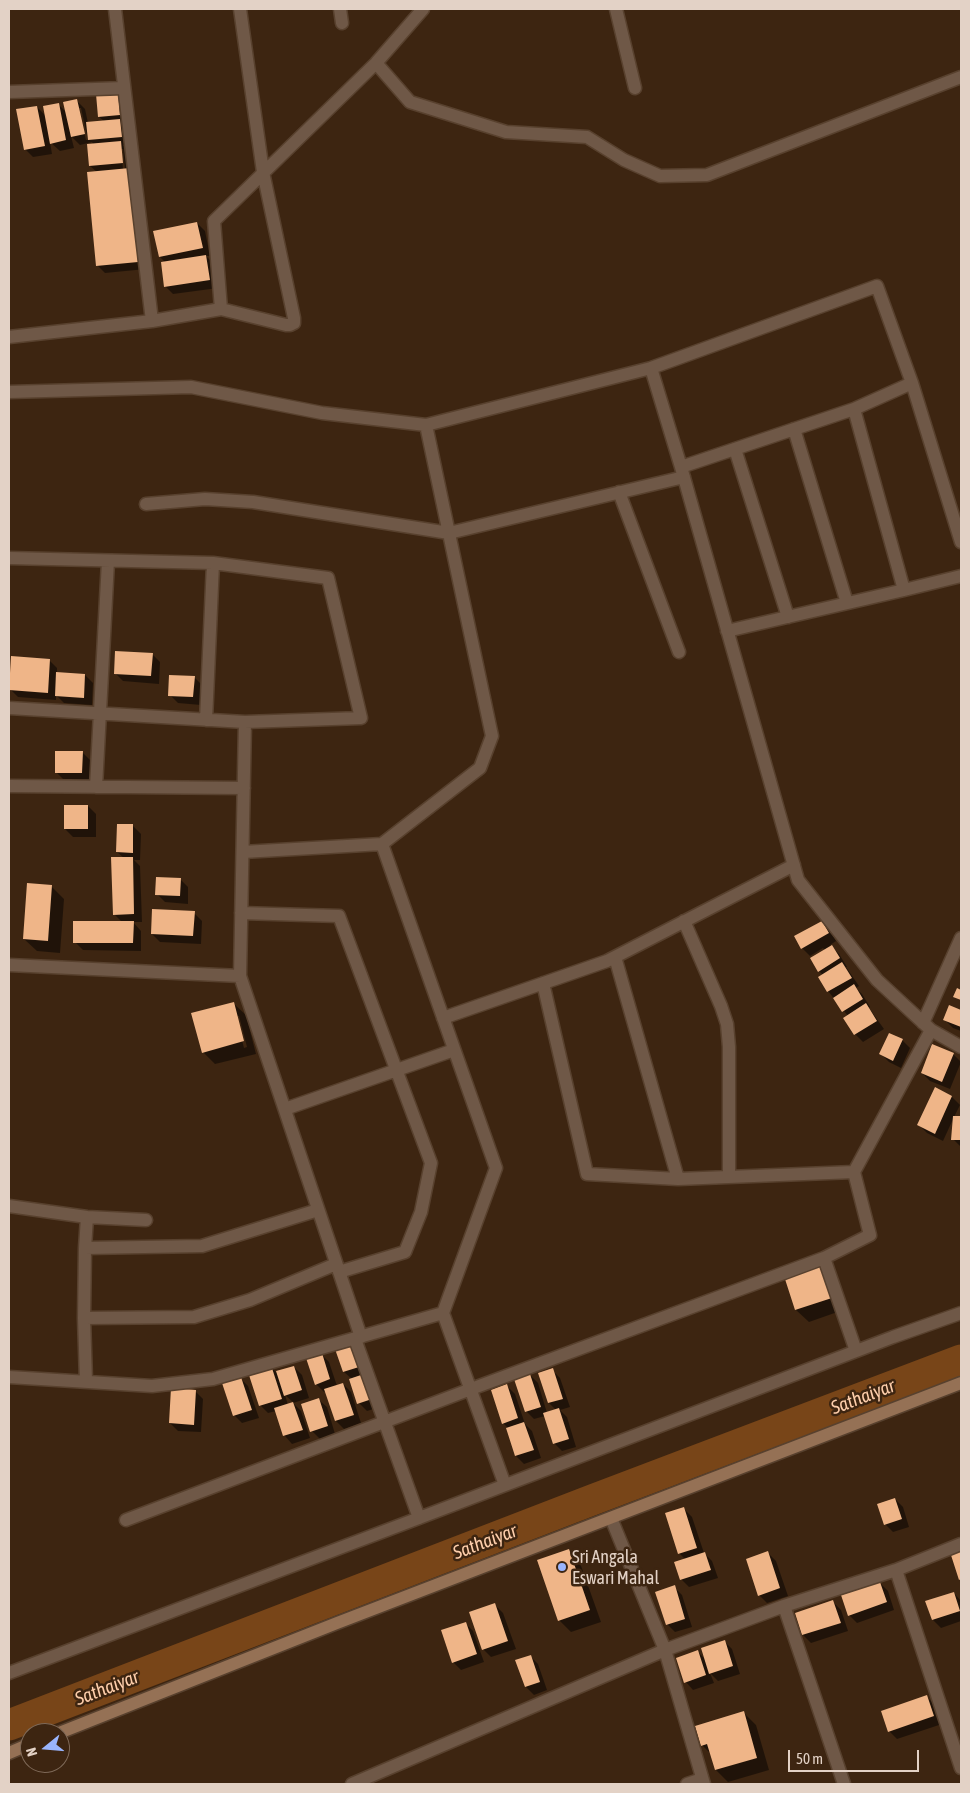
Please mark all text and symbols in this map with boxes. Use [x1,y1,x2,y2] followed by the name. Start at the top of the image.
[828,1374,898,1420] water label: Sathaiyar
[450,1519,520,1565] water label: Sathaiyar
[572,1546,659,1588] place label: Sri Angala Eswari Mahal
[556,1561,568,1573] marker: Sri Angala Eswari Mahal
[72,1665,142,1711] water label: Sathaiyar
[20,1723,70,1773] north arrow
[790,1740,921,1772] scale bar
[23,1746,40,1758] text: N
[796,1750,823,1767] text: 50 m

